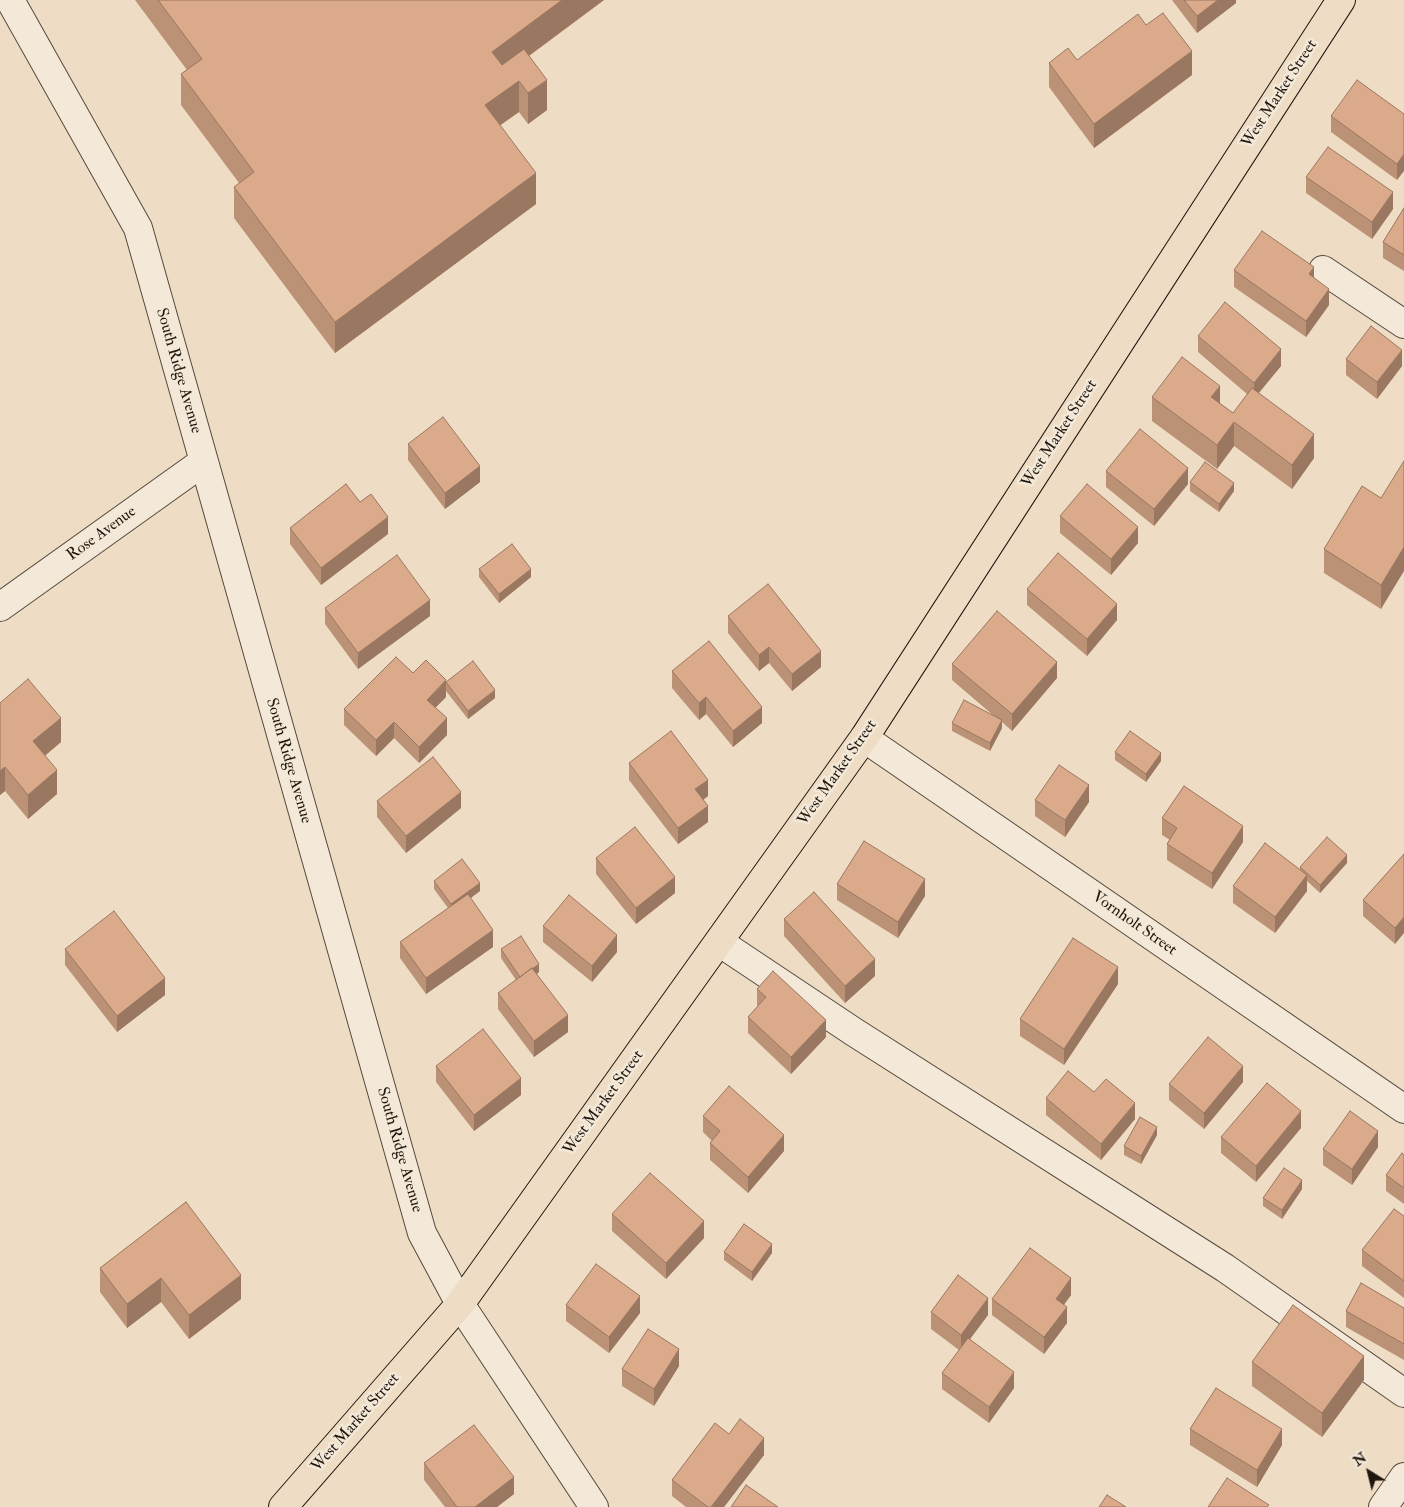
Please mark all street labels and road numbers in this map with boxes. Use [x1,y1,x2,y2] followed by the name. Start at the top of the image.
[1238,36,1322,152] street label: West Market Street
[151,306,205,436] street label: South Ridge Avenue
[1018,376,1102,492] street label: West Market Street
[64,502,140,566] street label: Rose Avenue
[261,696,315,826] street label: South Ridge Avenue
[794,716,882,830] street label: West Market Street
[1088,888,1180,960] street label: Vornholt Street
[560,1047,648,1159] street label: West Market Street
[372,1085,426,1215] street label: South Ridge Avenue
[308,1370,404,1476] street label: West Market Street

